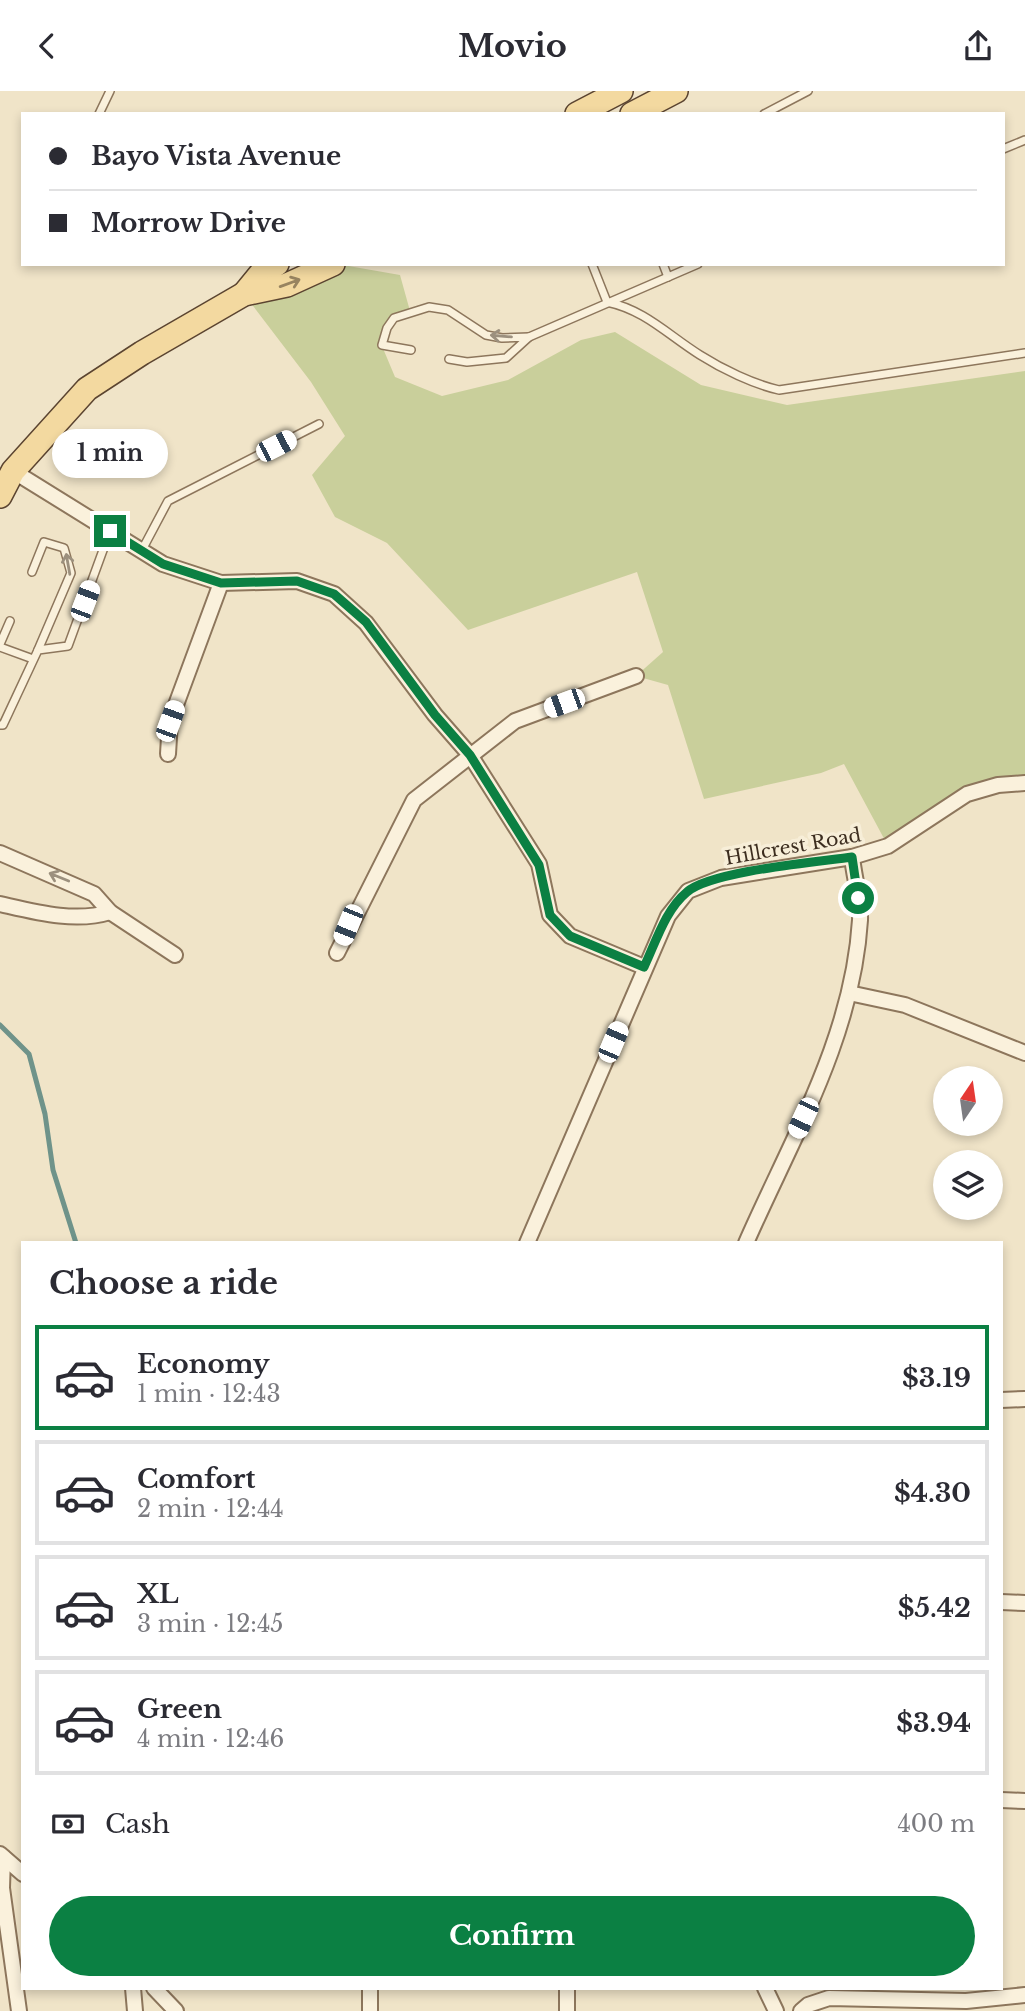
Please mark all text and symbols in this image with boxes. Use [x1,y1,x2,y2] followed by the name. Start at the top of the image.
[458,26,567,66] text: Movio
[28,27,66,65] icon: back
[959,27,997,65] icon: share
[91,140,341,172] text: Bayo Vista Avenue
[91,207,286,239] text: Morrow Drive
[278,276,300,288] one-way arrow
[490,329,513,342] one-way arrow
[253,427,300,465] car
[52,429,168,479] callout: 1 min
[77,439,143,467] text: 1 min
[94,515,126,547] route end
[61,554,74,576] one-way arrow
[68,578,103,624] car
[541,686,588,720] car
[153,698,188,744] car
[723,823,863,870] street label: Hillcrest Road
[49,869,70,882] one-way arrow
[842,882,874,914] route start
[331,902,366,948] car
[596,1019,631,1065] car
[933,1066,1003,1136] north arrow
[933,1066,1003,1220] map controls
[785,1095,822,1141] car
[933,1150,1003,1220] button: layers
[49,1263,278,1303] text: Choose a ride
[53,1346,116,1409] icon: car
[137,1348,270,1380] text: Economy
[902,1362,971,1394] text: $3.19
[137,1380,281,1408] text: 1 min · 12:43
[53,1461,116,1524] icon: car
[137,1463,255,1495] text: Comfort
[894,1477,971,1509] text: $4.30
[137,1495,284,1523] text: 2 min · 12:44
[53,1576,116,1639] icon: car
[137,1578,179,1610] text: XL
[898,1592,971,1624] text: $5.42
[137,1610,283,1638] text: 3 min · 12:45
[53,1691,116,1754] icon: car
[137,1693,222,1725] text: Green
[896,1707,971,1739] text: $3.94
[137,1725,284,1753] text: 4 min · 12:46
[49,1805,87,1843] icon: cash
[105,1808,170,1840] text: Cash
[897,1810,975,1838] text: 400 m
[49,1896,975,1976] button: Confirm

